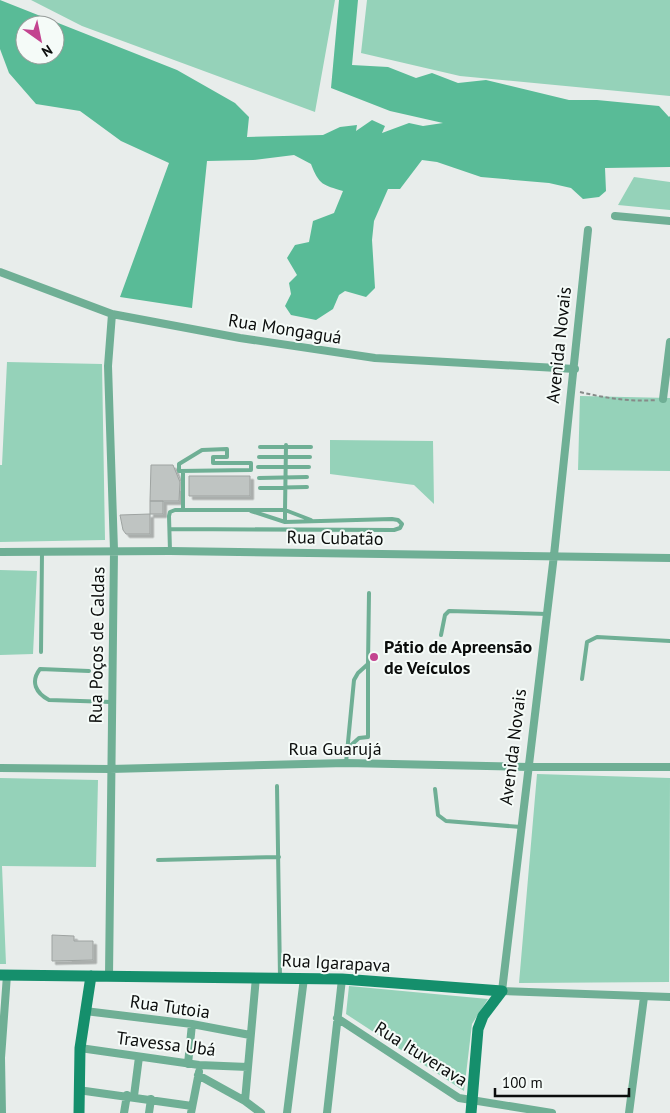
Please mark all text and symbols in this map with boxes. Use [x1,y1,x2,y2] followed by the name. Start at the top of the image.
[15,15,65,65] north arrow
[38,41,56,61] text: N
[541,285,576,404] street label: Avenida Novais
[227,308,343,349] street label: Rua Mongaguá
[286,525,384,550] street label: Rua Cubatão
[84,566,109,724] street label: Rua Poços de Caldas
[384,635,533,679] place label: Pátio de Apreensão de Veículos
[368,651,380,663] marker: Pátio de Apreensão de Veículos
[494,687,531,806] street label: Avenida Novais
[288,737,382,760] street label: Rua Guarujá
[281,948,391,977] street label: Rua Igarapava
[129,990,212,1023] street label: Rua Tutoia
[371,1016,472,1091] street label: Rua Ituverava
[115,1026,217,1061] street label: Travessa Ubá
[495,1066,629,1098] scale bar
[502,1073,543,1092] text: 100 m

